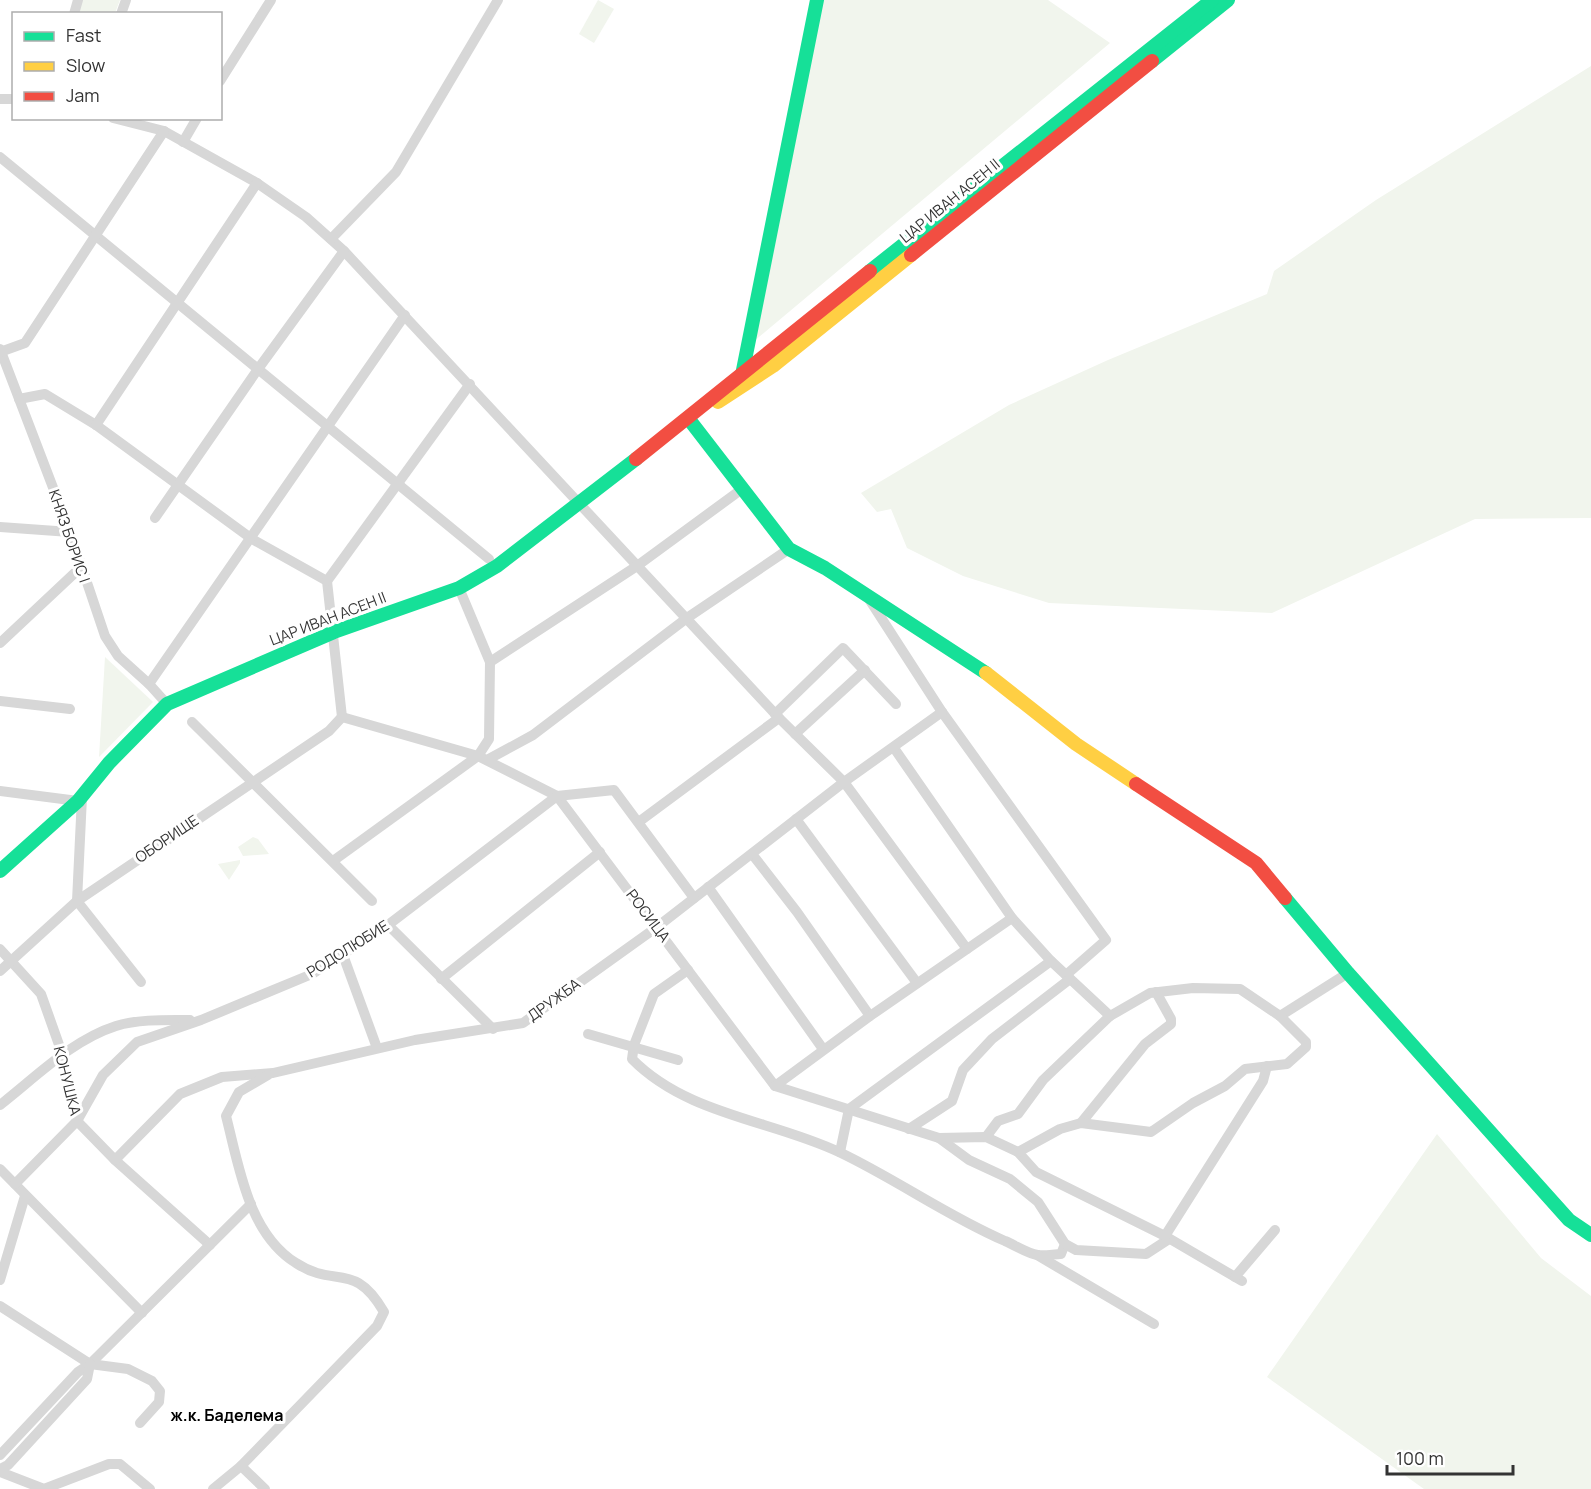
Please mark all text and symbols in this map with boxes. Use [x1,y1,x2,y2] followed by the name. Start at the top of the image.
[12,12,222,120] legend
[66,23,101,47] text: Fast
[66,53,106,77] text: Slow
[66,83,100,107] text: Jam
[895,154,1004,248] street label: ЦАР ИВАН АСЕН II
[44,487,95,585] street label: КНЯЗ БОРИС I
[266,587,389,650] street label: ЦАР ИВАН АСЕН II
[131,810,203,868] street label: ОБОРИЩЕ
[622,885,675,947] street label: РОСИЦА
[303,915,393,982] street label: РОДОЛЮБИЕ
[523,973,585,1026] street label: ДРУЖБА
[49,1044,86,1118] street label: КОНУШКА
[171,1404,283,1426] district label: ж.к. Баделема
[1387,1438,1513,1476] scale bar
[1396,1446,1444,1470] text: 100 m

